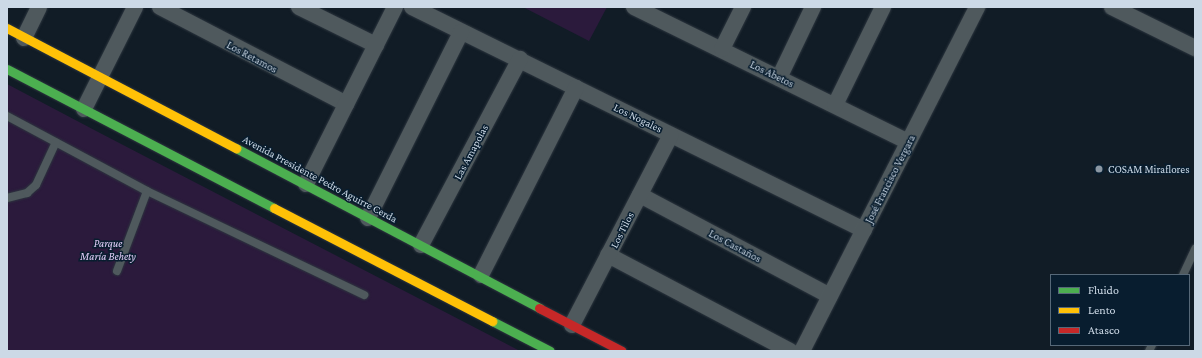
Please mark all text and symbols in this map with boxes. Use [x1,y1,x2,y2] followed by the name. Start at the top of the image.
[224,38,280,76] street label: Los Retamos
[748,58,796,90] street label: Los Abetos
[612,101,664,135] street label: Los Nogales
[451,122,491,182] street label: Las Amapolas
[240,132,400,226] street label: Avenida Presidente Pedro Aguirre Cerda
[862,133,918,225] street label: José Francisco Vergara
[1108,162,1189,176] place label: COSAM Miraflores
[1093,163,1105,175] marker: COSAM Miraflores
[607,210,637,250] street label: Los Tilos
[707,227,763,265] street label: Los Castaños
[80,237,136,263] park label: Parque María Behety
[1050,274,1190,346] legend
[1088,283,1119,297] text: Fluido
[1088,303,1116,317] text: Lento
[1088,323,1120,337] text: Atasco

